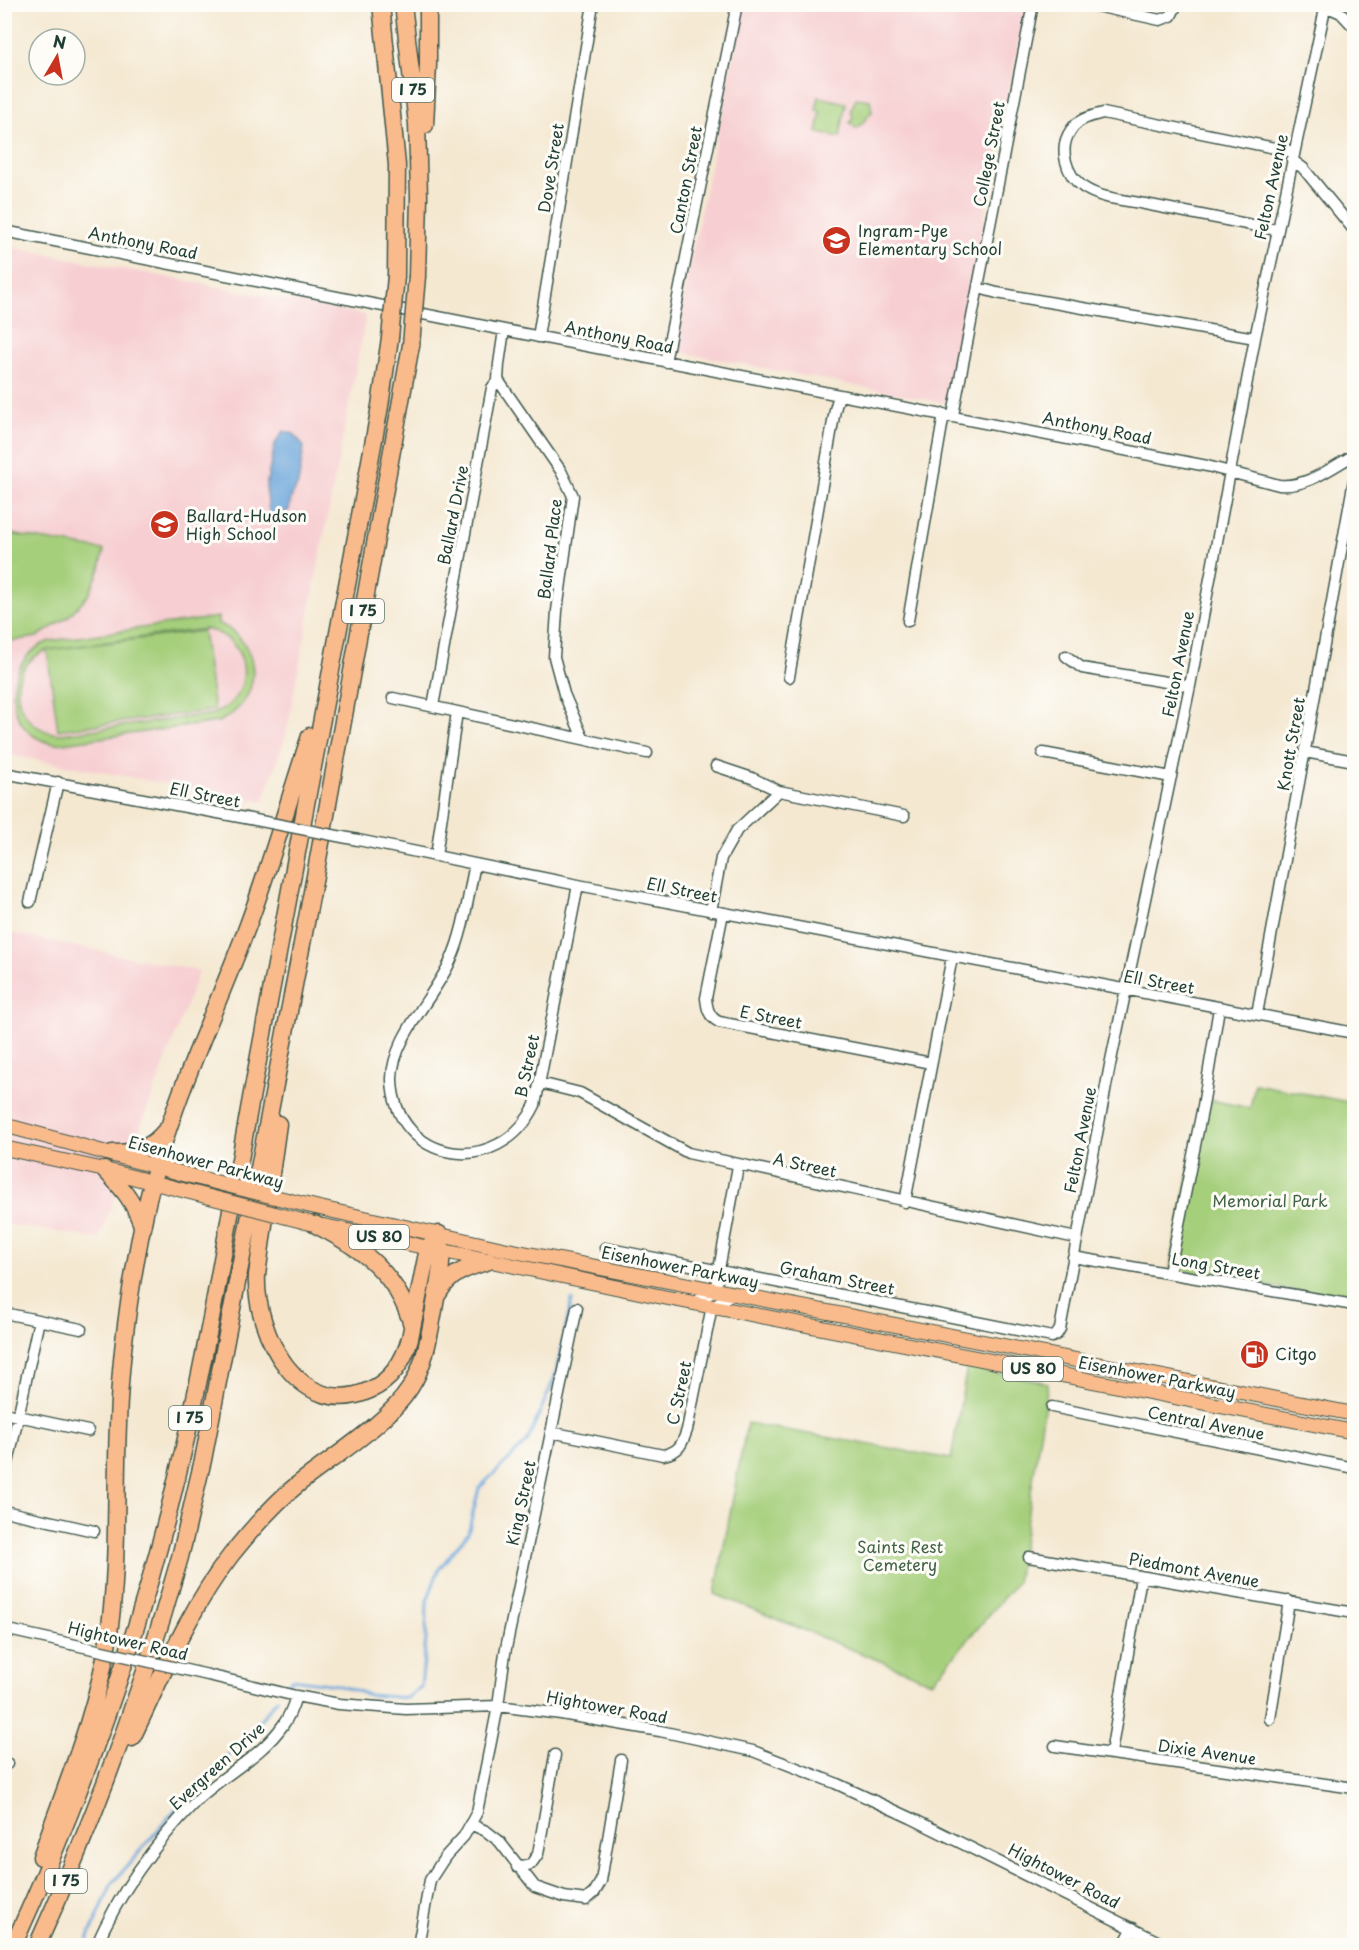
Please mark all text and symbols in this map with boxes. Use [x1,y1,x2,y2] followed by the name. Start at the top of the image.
[27,27,87,87] north arrow
[51,28,68,54] text: N
[392,78,434,102] road number: I 75
[966,99,1010,209] street label: College Street
[531,121,569,214] street label: Dove Street
[663,123,707,236] street label: Canton Street
[1247,131,1293,242] street label: Felton Avenue
[858,218,1002,260] place label: Ingram-Pye Elementary School
[87,220,200,264] street label: Anthony Road
[821,224,853,256] school or university icon: Ingram-Pye Elementary School
[563,314,676,358] street label: Anthony Road
[1041,405,1154,449] street label: Anthony Road
[431,463,473,567] street label: Ballard Drive
[531,497,567,601] street label: Ballard Place
[186,503,307,545] place label: Ballard-Hudson High School
[149,509,181,541] school or university icon: Ballard-Hudson High School
[342,599,384,623] road number: I 75
[1155,608,1199,719] street label: Felton Avenue
[1270,695,1310,793] street label: Knott Street
[168,775,243,813] street label: Ell Street
[645,870,720,908] street label: Ell Street
[1122,963,1197,999] street label: Ell Street
[738,998,805,1034] street label: E Street
[508,1031,545,1100] street label: B Street
[1057,1084,1101,1195] street label: Felton Avenue
[126,1129,287,1193] street label: Eisenhower Parkway
[771,1146,840,1183] street label: A Street
[1212,1188,1328,1212] park label: Memorial Park
[349,1225,409,1249] road number: US 80
[600,1239,761,1293] street label: Eisenhower Parkway
[1170,1245,1263,1285] street label: Long Street
[778,1254,897,1300] street label: Graham Street
[1238,1338,1270,1370] fuel station icon: Citgo
[1275,1341,1316,1365] place label: Citgo
[1077,1349,1238,1403] street label: Eisenhower Parkway
[1003,1357,1063,1381] road number: US 80
[660,1358,697,1427] street label: C Street
[1146,1399,1267,1445] street label: Central Avenue
[169,1406,211,1430] road number: I 75
[499,1458,541,1548] street label: King Street
[857,1534,943,1576] park label: Saints Rest Cemetery
[1127,1546,1262,1592] street label: Piedmont Avenue
[66,1615,191,1665] street label: Hightower Road
[545,1684,670,1728] street label: Hightower Road
[163,1716,269,1815] street label: Evergreen Drive
[1157,1732,1258,1770] street label: Dixie Avenue
[1004,1837,1124,1914] street label: Hightower Road
[45,1869,87,1893] road number: I 75

